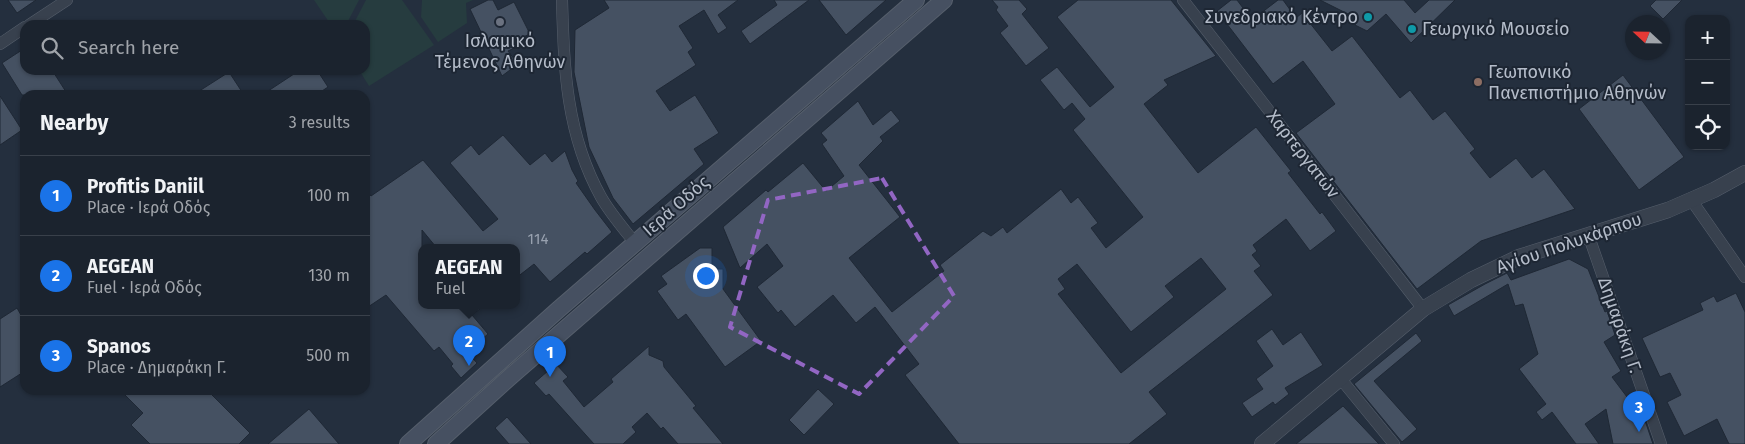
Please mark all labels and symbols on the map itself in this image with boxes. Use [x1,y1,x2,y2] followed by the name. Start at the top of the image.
[1205,6,1358,28] place label: Συνεδριακό Κέντρο
[1362,11,1374,23] marker: Συνεδριακό Κέντρο
[1625,15,1670,60] north arrow
[494,16,506,28] marker: Ισλαμικό Τέμενος Αθηνών
[1422,18,1570,40] place label: Γεωργικό Μουσείο
[1406,23,1418,35] marker: Γεωργικό Μουσείο
[435,30,566,73] place label: Ισλαμικό Τέμενος Αθηνών
[1488,61,1667,104] place label: Γεωπονικό Πανεπιστήμιο Αθηνών
[1472,76,1484,88] marker: Γεωπονικό Πανεπιστήμιο Αθηνών
[1262,106,1344,203] street label: Χαρτεργατών
[638,171,714,241] street label: Ιερά Οδός
[1493,208,1645,278] street label: Αγίου Πολυκάρπου
[528,230,548,248] house number: 114
[693,263,719,289] your location
[1593,274,1647,376] street label: Δημαράκη Γ.
[453,325,485,366] pin: 2
[534,336,566,377] pin: 1
[1623,391,1655,432] pin: 3

